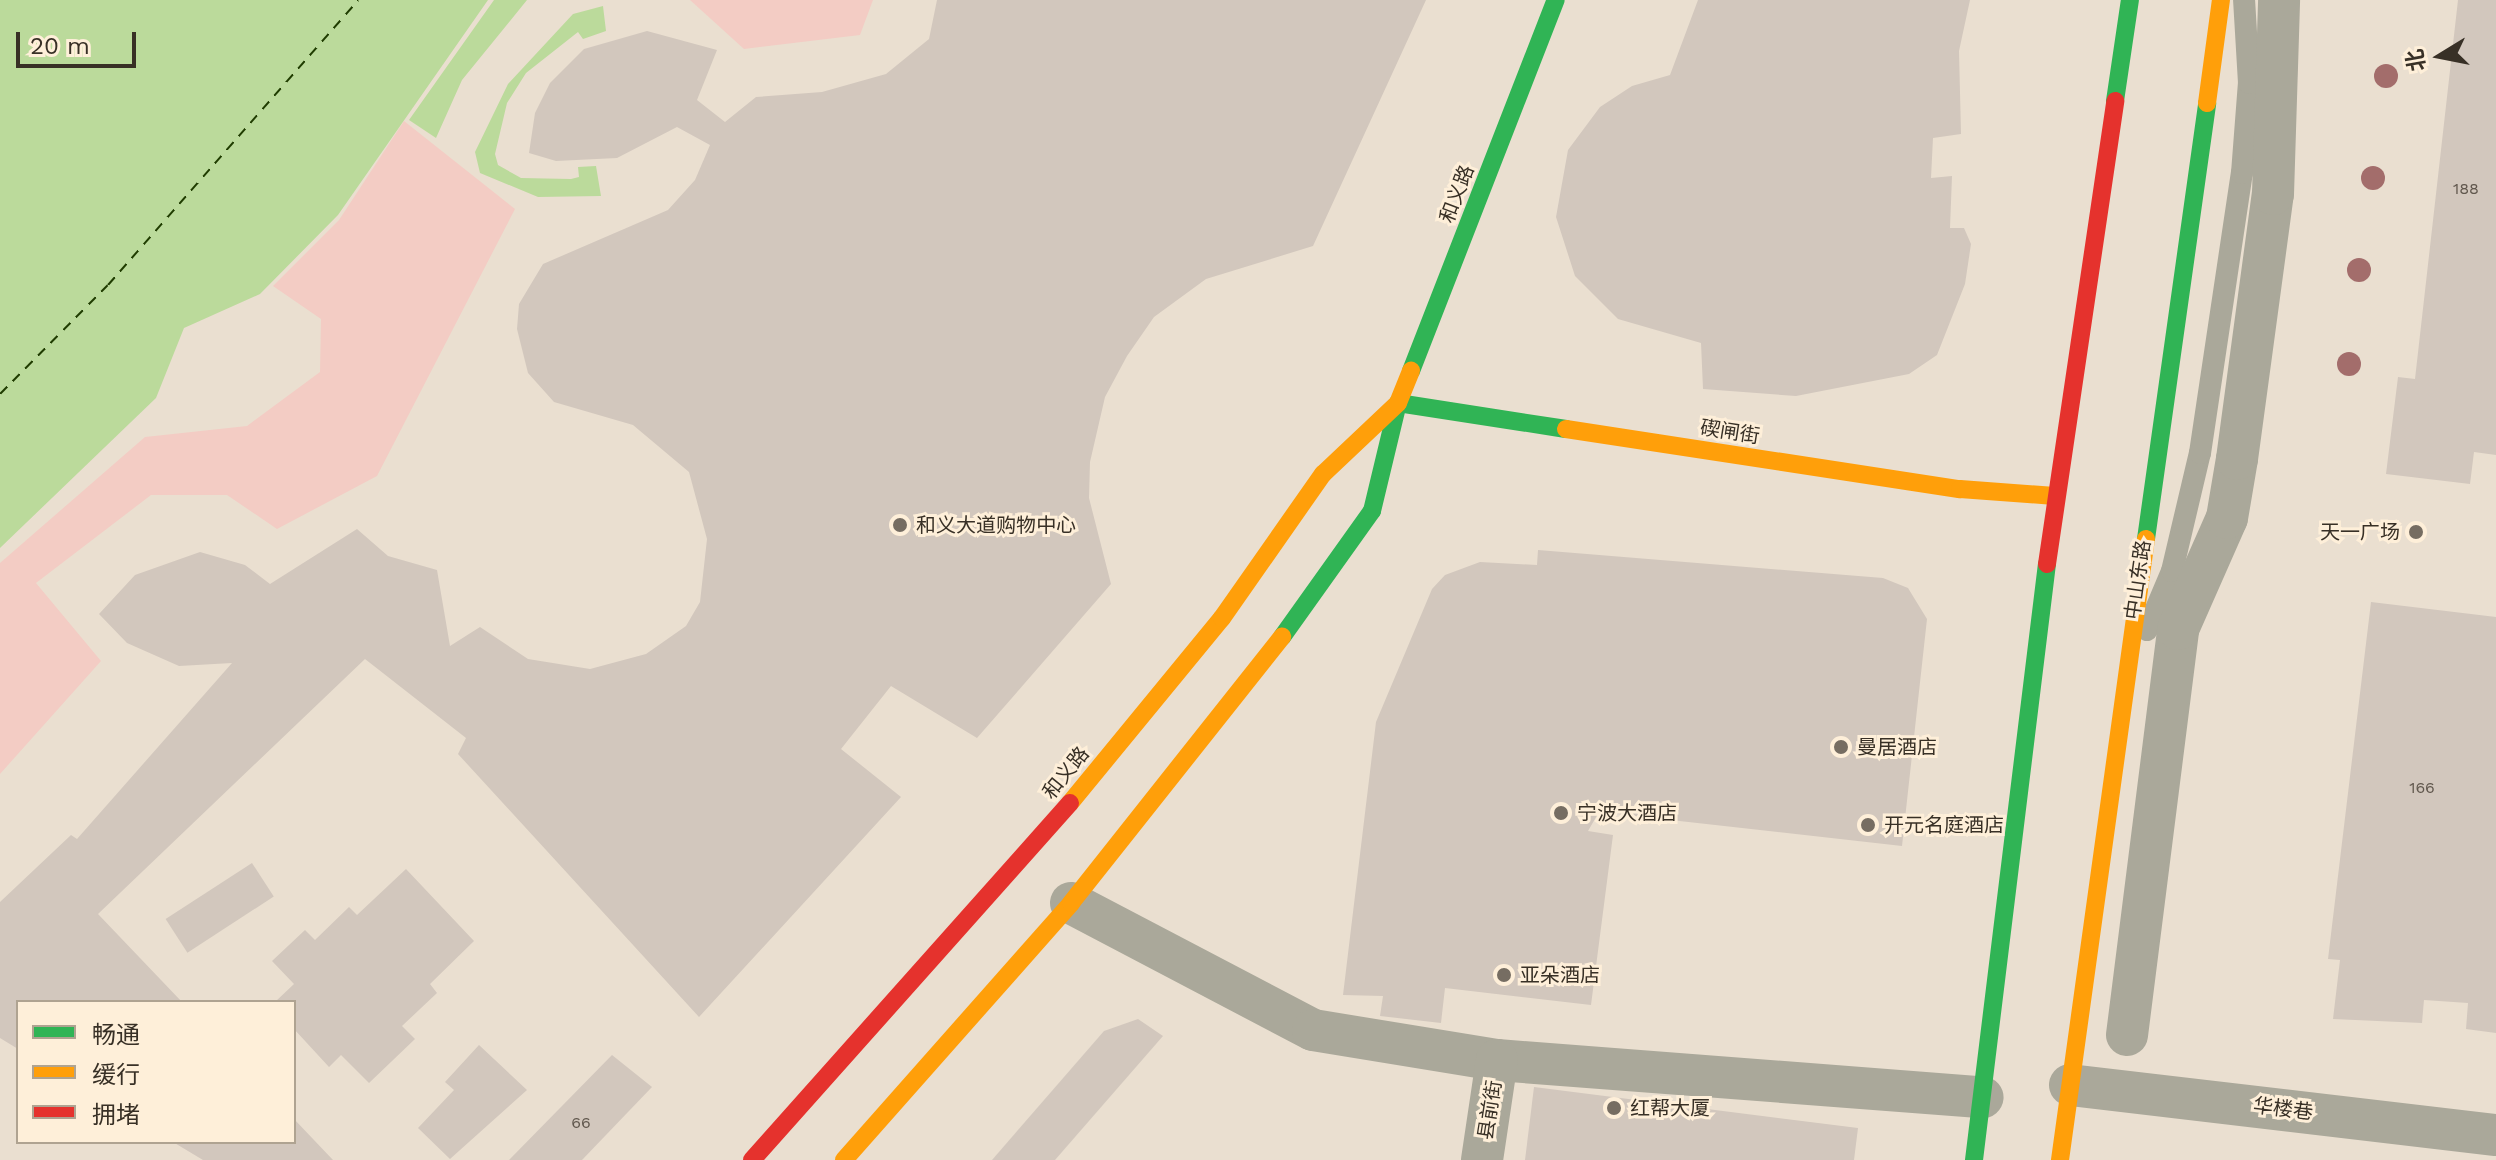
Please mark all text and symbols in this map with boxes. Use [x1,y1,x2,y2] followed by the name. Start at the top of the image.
[20,16,140,66] scale bar
[2400,16,2480,96] north arrow
[30,32,90,60] text: 20 m
[2402,47,2430,73] text: 北
[1435,162,1479,226] street label: 和义路
[2453,179,2479,199] house number: 188
[1698,415,1762,449] street label: 碶闸街
[916,513,1076,537] place label: 和义大道购物中心
[891,516,909,534] marker: 和义大道购物中心
[2320,520,2400,544] place label: 天一广场
[2407,523,2425,541] marker: 天一广场
[2121,539,2155,621] street label: 中山东路
[1857,735,1937,759] place label: 曼居酒店
[1832,738,1850,756] marker: 曼居酒店
[1038,742,1094,804] street label: 和义路
[2409,778,2435,798] house number: 166
[1577,801,1677,825] place label: 宁波大酒店
[1552,804,1570,822] marker: 宁波大酒店
[1884,813,2004,837] place label: 开元名庭酒店
[1859,816,1877,834] marker: 开元名庭酒店
[1520,963,1600,987] place label: 亚朵酒店
[1495,966,1513,984] marker: 亚朵酒店
[16,1000,296,1144] legend
[92,1021,140,1049] text: 畅通
[92,1061,140,1089] text: 缓行
[1473,1078,1507,1142] street label: 县前街
[2252,1093,2314,1125] street label: 华楼巷
[1630,1096,1710,1120] place label: 红帮大厦
[1605,1099,1623,1117] marker: 红帮大厦
[92,1101,140,1129] text: 拥堵
[571,1113,591,1133] house number: 66

